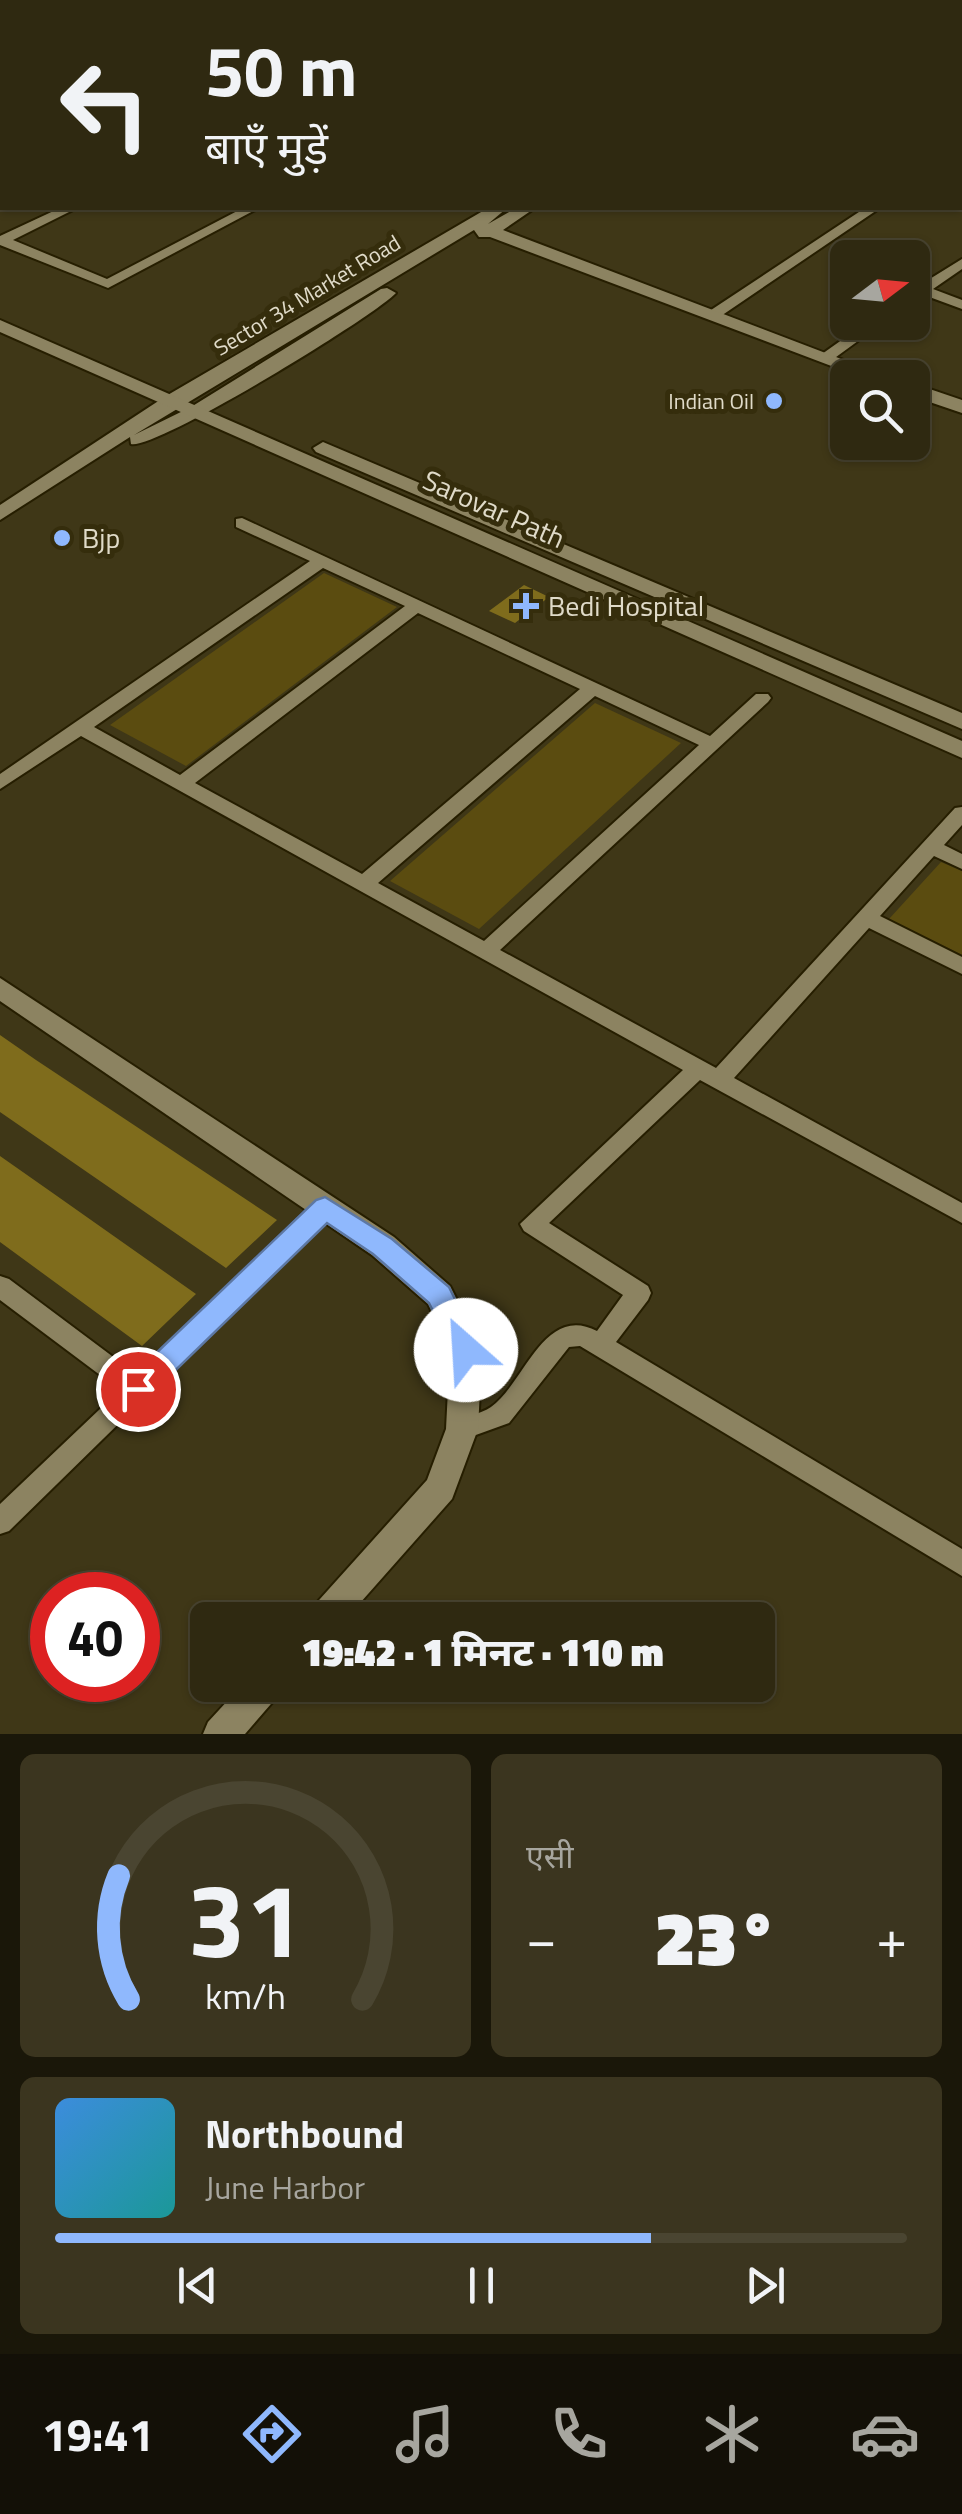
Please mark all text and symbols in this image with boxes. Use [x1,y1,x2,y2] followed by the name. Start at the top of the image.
[205,17,358,123] text: 50 m
[40,40,170,170] icon: left
[205,113,328,181] text: बाएँ मुड़ें
[207,226,407,364] street label: Sector 34 Market Road
[830,240,930,340] north arrow
[830,240,930,460] map controls
[830,360,930,460] button: search
[668,384,754,418] place label: Indian Oil
[763,390,785,412] marker: Indian Oil
[416,458,572,559] street label: Sarovar Path
[82,516,120,559] place label: Bjp
[51,527,73,549] marker: Bjp
[548,584,704,627] place label: Bedi Hospital
[513,593,539,619] marker: Bedi Hospital
[414,1298,518,1402] position arrow
[96,1347,181,1432] pin
[111,1362,166,1417] icon: arrive
[30,1572,160,1702] speed limit sign: 40
[302,1623,663,1681] text: 19:42 · 1 मिनट · 110 m
[526,1832,574,1880] text: एसी
[187,1839,304,1997] text: 31
[655,1880,778,1994] text: 23°
[526,1896,557,1979] text: −
[876,1896,907,1979] text: +
[205,1968,286,2023] text: km/h
[205,2105,404,2163] text: Northbound
[205,2163,365,2211] text: June Harbor
[170,2258,225,2313] icon: previous
[454,2258,509,2313] icon: pause
[738,2258,793,2313] icon: next
[237,2399,307,2469] icon: directions
[390,2399,460,2469] icon: music
[544,2399,614,2469] icon: phone
[697,2399,767,2469] icon: climate
[850,2399,920,2469] icon: car
[42,2400,154,2468] text: 19:41

